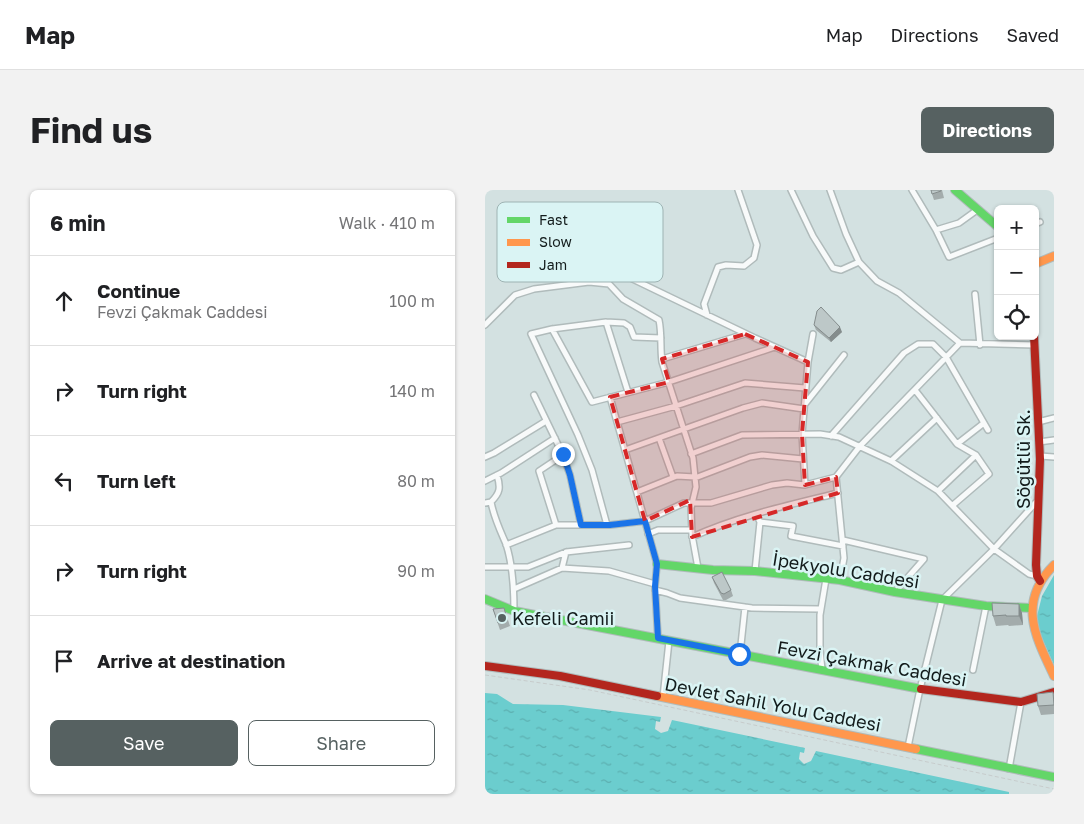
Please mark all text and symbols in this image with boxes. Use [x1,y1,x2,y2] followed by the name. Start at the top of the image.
[25,20,75,49] text: Map
[826,24,862,46] text: Map
[890,24,978,46] text: Directions
[1006,24,1059,46] text: Saved
[921,107,1054,153] button: Directions
[30,109,152,151] text: Find us
[497,202,663,282] legend
[994,205,1039,340] map controls
[994,205,1039,250] button: +
[50,210,105,236] text: 6 min
[539,211,568,228] text: Fast
[339,213,435,233] text: Walk · 410 m
[539,233,572,250] text: Slow
[994,250,1039,295] button: −
[539,256,567,273] text: Jam
[97,279,180,302] text: Continue
[50,287,78,315] icon: ahead
[389,291,435,311] text: 100 m
[994,295,1039,340] button: locate
[97,302,268,322] text: Fevzi Çakmak Caddesi
[50,377,78,405] icon: right
[97,379,187,402] text: Turn right
[389,381,435,401] text: 140 m
[1012,409,1034,509] street label: Söğütlü Sk.
[552,443,575,466] route end
[50,467,78,495] icon: left
[97,469,176,492] text: Turn left
[397,471,435,491] text: 80 m
[771,548,921,592] street label: İpekyolu Caddesi
[50,557,78,585] icon: right
[97,559,187,582] text: Turn right
[397,561,435,581] text: 90 m
[512,607,614,629] place label: Kefeli Camii
[496,612,508,624] marker: Kefeli Camii
[776,636,968,690] street label: Fevzi Çakmak Caddesi
[728,643,751,666] route start
[50,647,78,675] icon: arrive
[97,649,285,672] text: Arrive at destination
[663,672,883,736] street label: Devlet Sahil Yolu Caddesi
[50,720,238,766] button: Save
[248,720,435,766] button: Share

